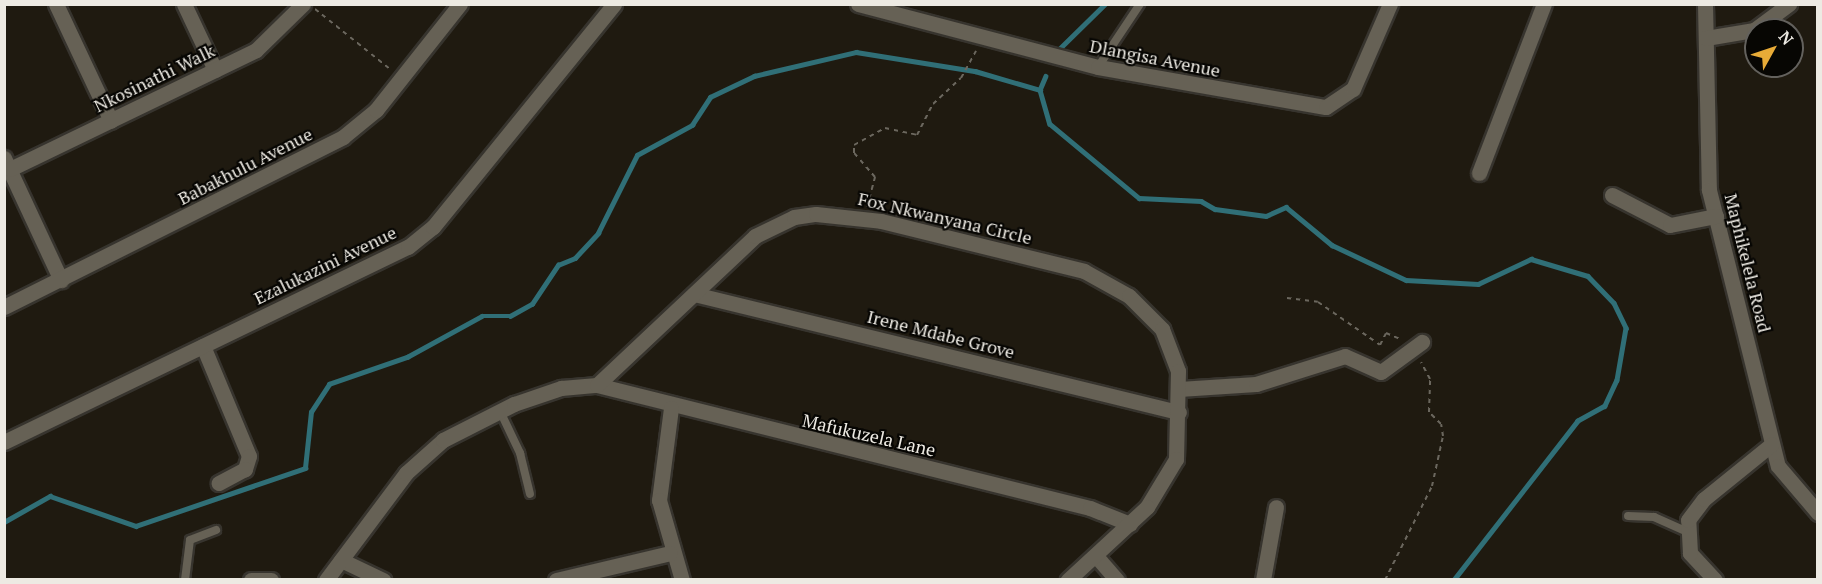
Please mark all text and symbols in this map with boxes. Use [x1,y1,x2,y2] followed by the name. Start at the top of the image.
[1744,18,1804,78] north arrow
[1774,26,1799,49] text: N
[1088,35,1222,81] street label: Dlangisa Avenue
[90,39,218,117] street label: Nkosinathi Walk
[174,123,316,209] street label: Babakhulu Avenue
[856,187,1034,249] street label: Fox Nkwanyana Circle
[1720,191,1776,335] street label: Maphikelela Road
[250,221,400,309] street label: Ezalukazini Avenue
[865,305,1017,363] street label: Irene Mdabe Grove
[800,409,938,461] street label: Mafukuzela Lane

